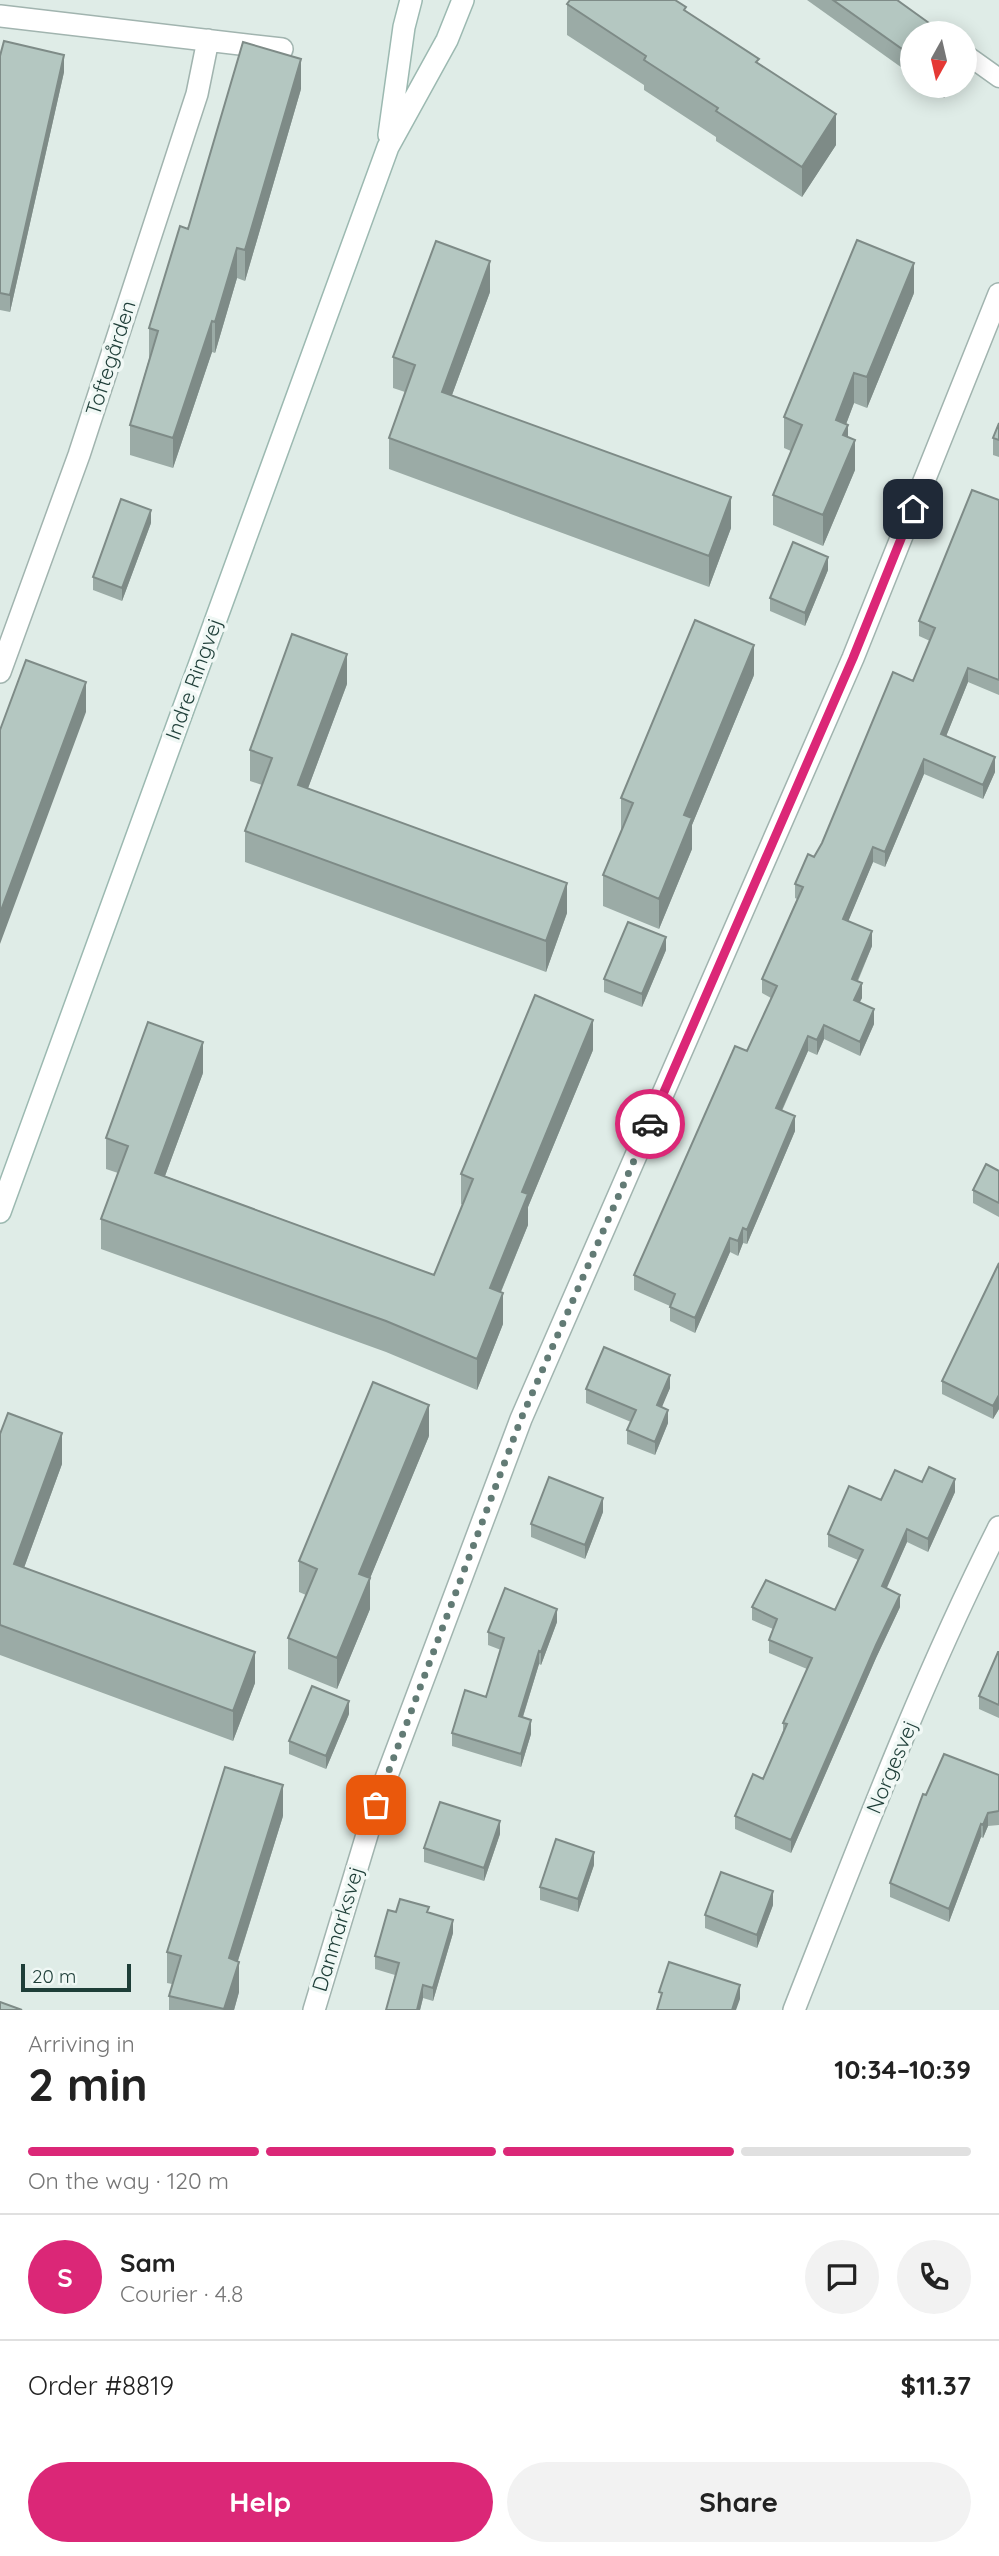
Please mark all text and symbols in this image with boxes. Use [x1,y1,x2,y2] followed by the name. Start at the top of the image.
[900,21,976,98] north arrow
[900,21,977,98] map controls
[79,297,141,418] street label: Toftegården
[883,479,943,539] pin
[894,490,932,528] icon: home
[159,614,227,743] street label: Indre Ringvej
[615,1089,685,1159] courier
[631,1105,669,1143] icon: car
[860,1716,922,1817] street label: Norgesvej
[346,1775,406,1835] pin
[357,1786,395,1824] icon: bag
[306,1863,368,1994] street label: Danmarksvej
[21,1961,131,1993] scale bar
[32,1964,76,1988] text: 20 m
[28,2029,135,2058] text: Arriving in
[834,2053,971,2086] text: 10:34–10:39
[28,2055,148,2113] text: 2 min
[28,2166,229,2195] text: On the way · 120 m
[805,2240,879,2314] button: chat
[897,2240,971,2314] button: phone
[120,2246,176,2279] text: Sam
[57,2261,73,2294] text: S
[120,2279,243,2308] text: Courier · 4.8
[28,2369,174,2402] text: Order #8819
[901,2369,971,2402] text: $11.37
[28,2462,493,2542] button: Help
[507,2462,971,2542] button: Share

